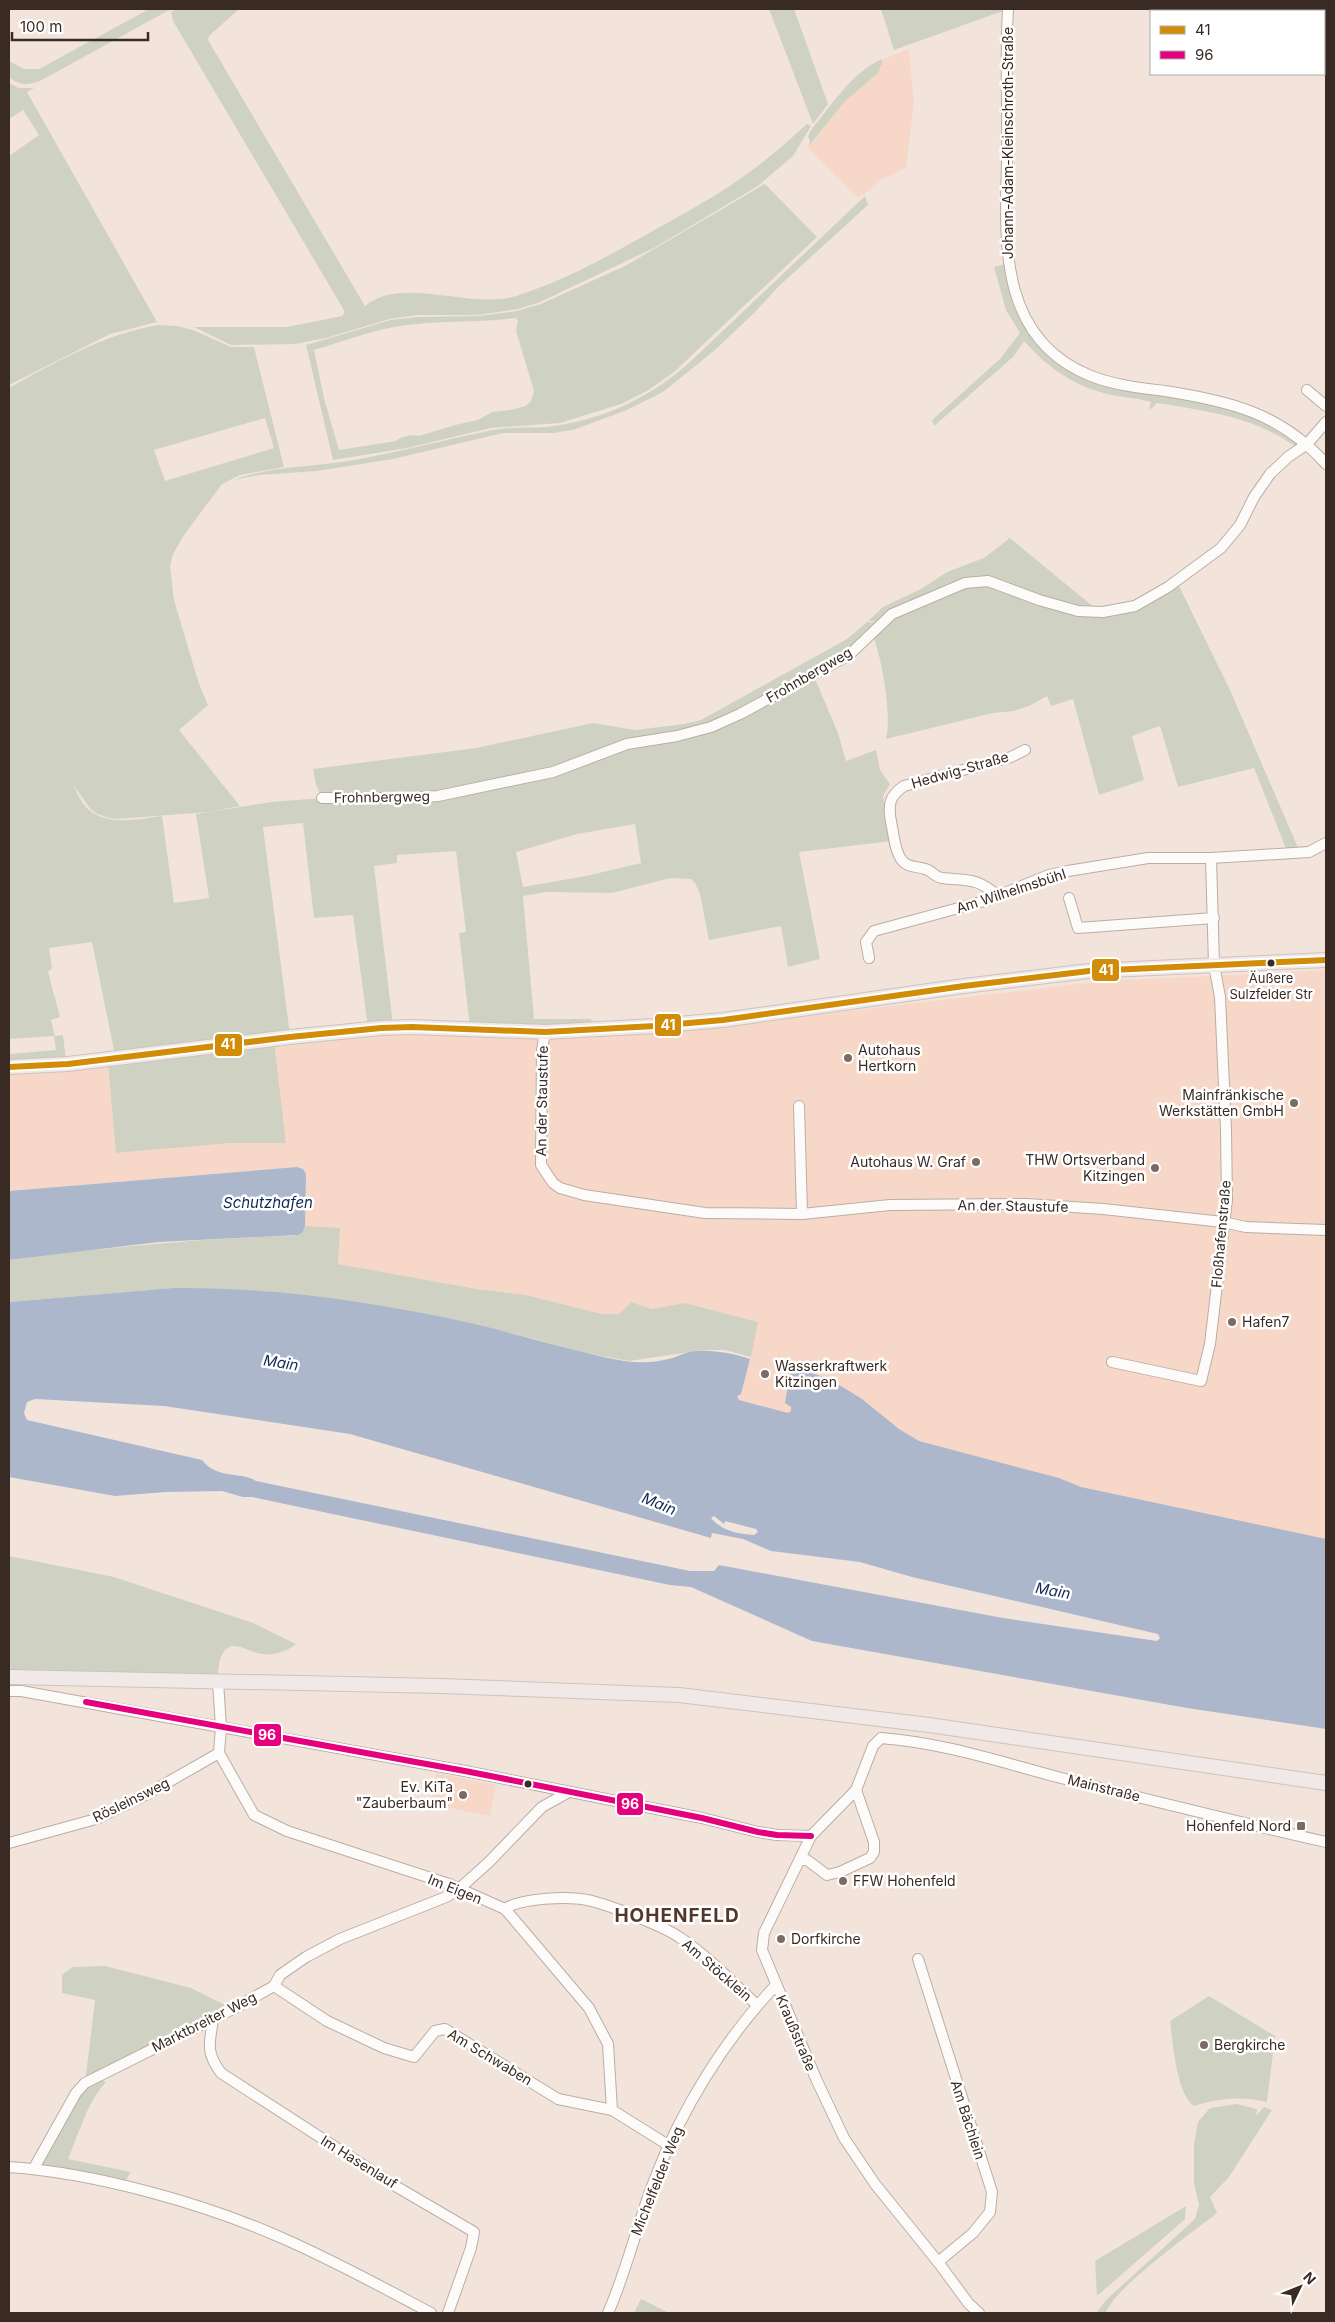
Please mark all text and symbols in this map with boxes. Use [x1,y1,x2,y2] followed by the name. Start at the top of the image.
[12,10,149,42] scale bar
[1150,10,1325,75] legend
[20,17,62,36] text: 100 m
[1195,20,1211,39] text: 41
[999,27,1016,259] street label: Johann-Adam-Kleinschroth-Straße
[1195,45,1214,64] text: 96
[763,643,855,706] street label: Frohnbergweg
[909,747,1011,792] street label: Hedwig-Straße
[334,787,430,806] street label: Frohnbergweg
[954,865,1068,916] street label: Am Wilhelmsbühl
[1091,958,1120,982] line badge: 41
[1266,958,1276,968] marker: Äußere Sulzfelder Str
[1099,961,1113,978] text: 41
[1229,970,1313,1002] place label: Äußere Sulzfelder Str
[654,1013,682,1037] line badge: 41
[661,1016,675,1033] text: 41
[214,1033,243,1057] line badge: 41
[221,1035,235,1052] text: 41
[858,1041,921,1074] place label: Autohaus Hertkorn
[532,1045,551,1157] street label: An der Staustufe
[842,1052,854,1064] marker: Autohaus Hertkorn
[1159,1086,1284,1119] place label: Mainfränkische Werkstätten GmbH
[1288,1097,1300,1109] marker: Mainfränkische Werkstätten GmbH
[1025,1151,1145,1184] place label: THW Ortsverband Kitzingen
[850,1153,966,1170] place label: Autohaus W. Graf
[970,1156,982,1168] marker: Autohaus W. Graf
[1149,1162,1161,1174] marker: THW Ortsverband Kitzingen
[1207,1179,1234,1288] street label: Floßhafenstraße
[223,1193,313,1212] water label: Schutzhafen
[957,1196,1069,1215] street label: An der Staustufe
[1242,1313,1289,1330] place label: Hafen7
[1226,1316,1238,1328] marker: Hafen7
[262,1350,300,1375] water label: Main
[775,1357,888,1390] place label: Wasserkraftwerk Kitzingen
[759,1368,771,1380] marker: Wasserkraftwerk Kitzingen
[639,1488,679,1519] water label: Main
[1034,1578,1072,1603] water label: Main
[253,1723,282,1747] line badge: 96
[258,1726,276,1743] text: 96
[1066,1770,1142,1805] street label: Mainstraße
[90,1774,172,1825] street label: Rösleinsweg
[356,1778,453,1811] place label: Ev. KiTa "Zauberbaum"
[523,1779,533,1789] unlabelled marker
[457,1789,469,1801] marker: Ev. KiTa "Zauberbaum"
[616,1792,644,1816] line badge: 96
[621,1795,639,1812] text: 96
[1186,1817,1291,1834] place label: Hohenfeld Nord
[1295,1820,1307,1832] marker: Hohenfeld Nord
[426,1870,485,1907] street label: Im Eigen
[853,1872,956,1889] place label: FFW Hohenfeld
[837,1875,849,1887] marker: FFW Hohenfeld
[614,1904,740,1927] district label: HOHENFELD
[791,1930,861,1947] place label: Dorfkirche
[775,1933,787,1945] marker: Dorfkirche
[679,1935,756,2004] street label: Am Stöcklein
[149,1988,259,2055] street label: Marktbreiter Weg
[773,1992,820,2074] street label: Kraußstraße
[445,2025,536,2088] street label: Am Schwaben
[1214,2036,1286,2053] place label: Bergkirche
[1198,2039,1210,2051] marker: Bergkirche
[948,2078,989,2162] street label: Am Bächlein
[627,2124,686,2238] street label: Michelfelder Weg
[318,2131,401,2192] street label: Im Hasenlauf
[1275,2262,1325,2312] north arrow
[1300,2268,1320,2287] text: N

